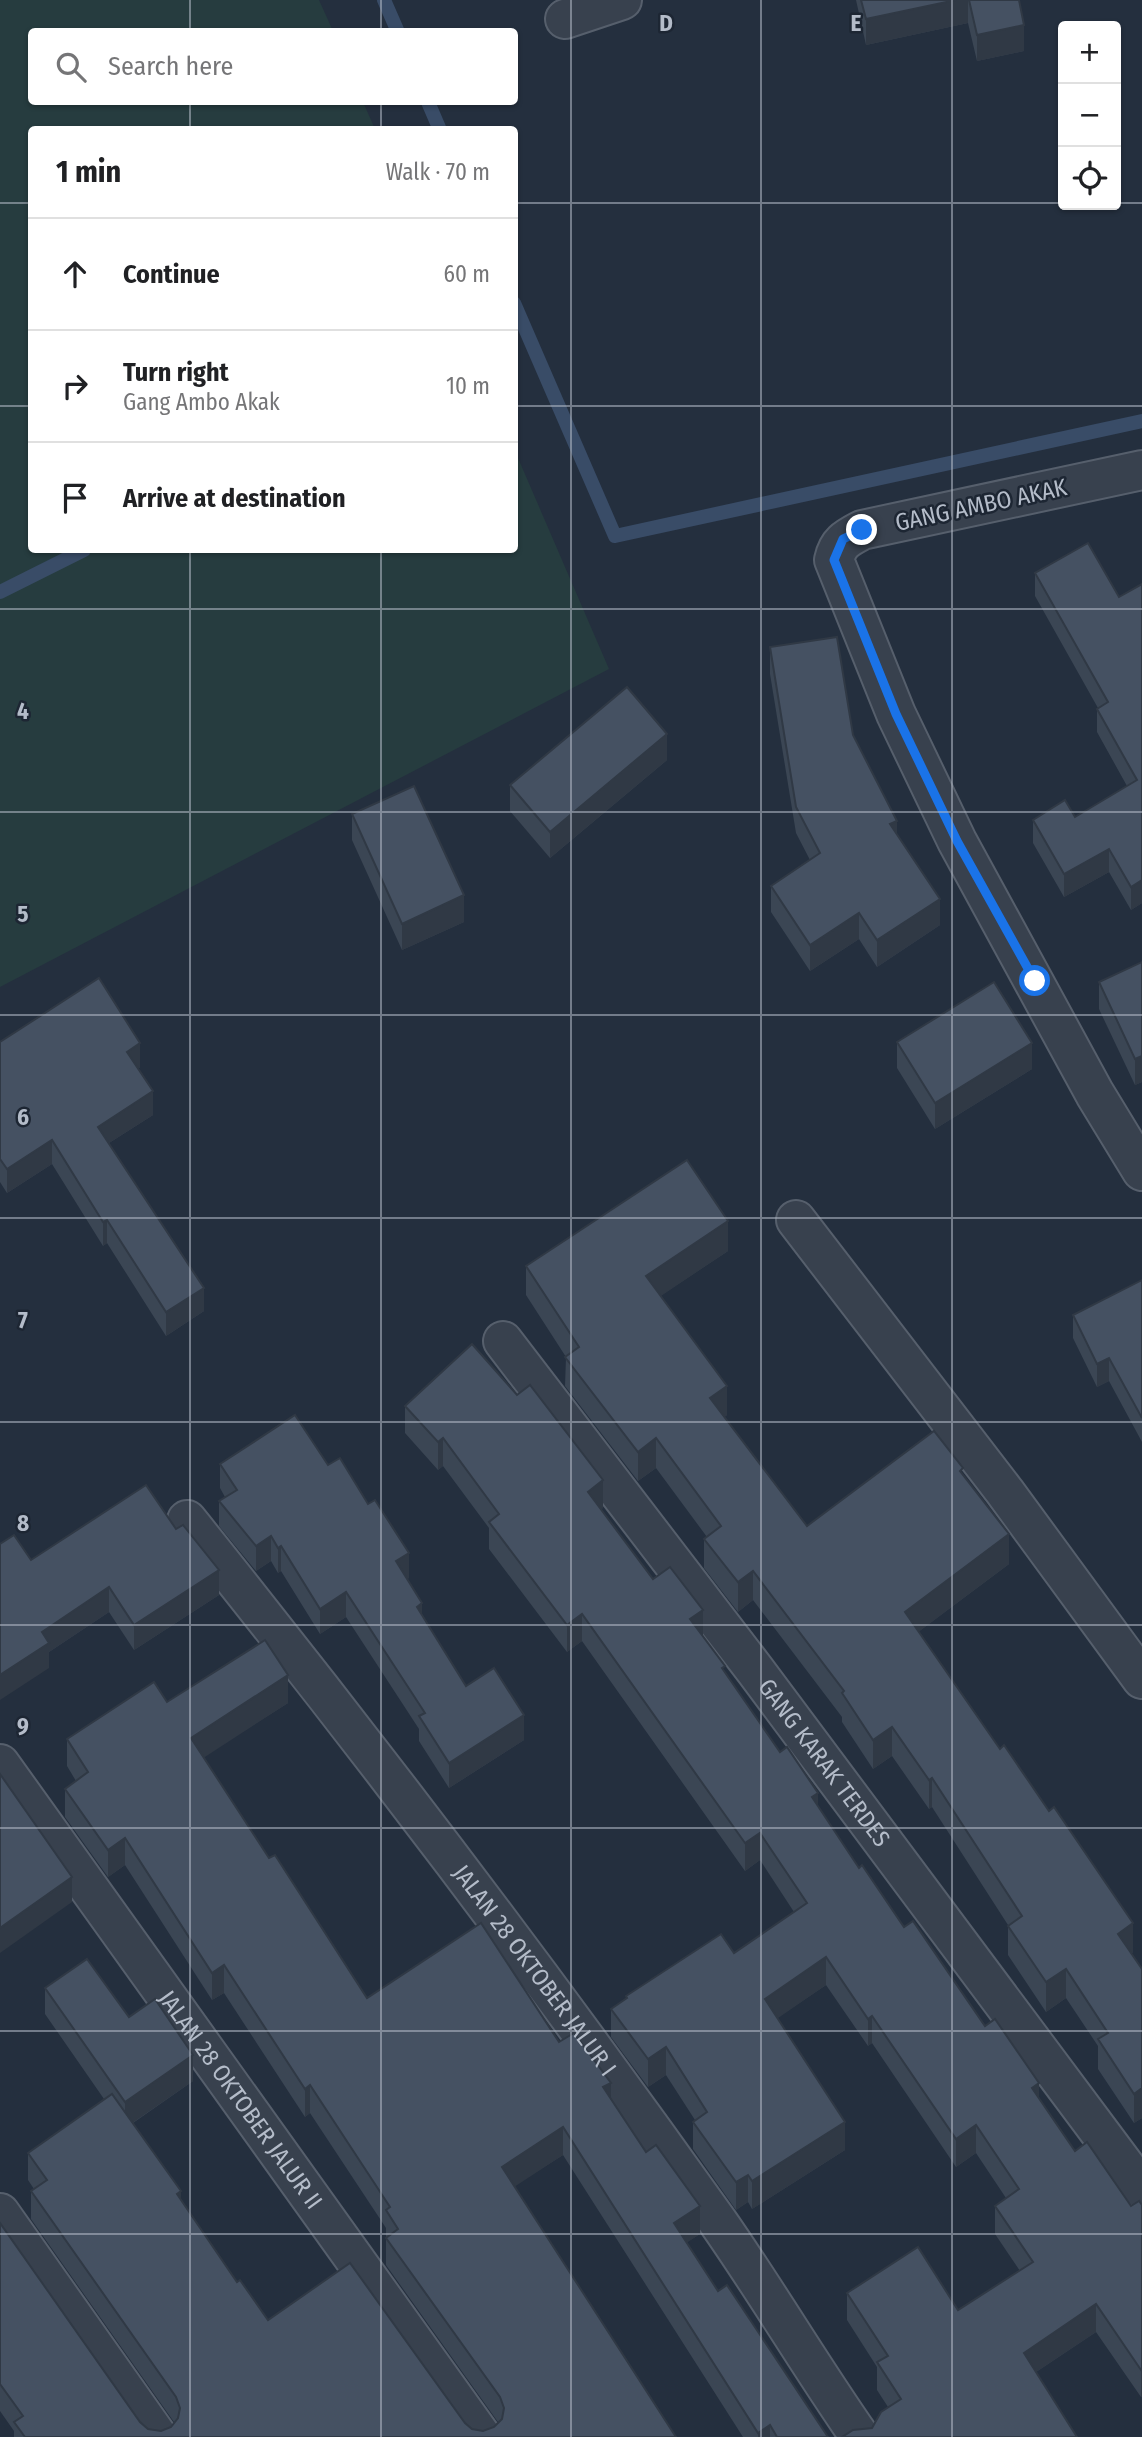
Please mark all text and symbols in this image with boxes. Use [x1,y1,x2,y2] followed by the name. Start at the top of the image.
[659,9,673,37] text: D
[851,9,862,37] text: E
[1058,21,1121,210] map controls
[1058,21,1121,84] button: +
[28,28,518,105] search box
[52,48,90,86] icon: search
[108,51,233,82] text: Search here
[1058,84,1121,147] button: −
[1058,147,1121,210] button: locate
[56,154,121,190] text: 1 min
[386,158,490,186] text: Walk · 70 m
[56,255,94,293] icon: ahead
[123,259,220,290] text: Continue
[444,260,490,288] text: 60 m
[123,357,229,388] text: Turn right
[56,367,94,405] icon: right
[446,372,490,400] text: 10 m
[123,388,280,416] text: Gang Ambo Akak
[893,473,1070,537] street label: GANG AMBO AKAK
[56,479,94,517] icon: arrive
[123,483,346,514] text: Arrive at destination
[846,514,877,545] route end
[17,697,29,725] text: 4
[17,900,29,928] text: 5
[1019,965,1050,996] route start
[17,1103,29,1131] text: 6
[18,1306,28,1334] text: 7
[17,1509,29,1537] text: 8
[752,1673,896,1852] street label: GANG KARAK TERDES
[17,1712,29,1740] text: 9
[447,1859,622,2081] street label: JALAN 28 OKTOBER JALUR I
[153,1985,328,2214] street label: JALAN 28 OKTOBER JALUR II

